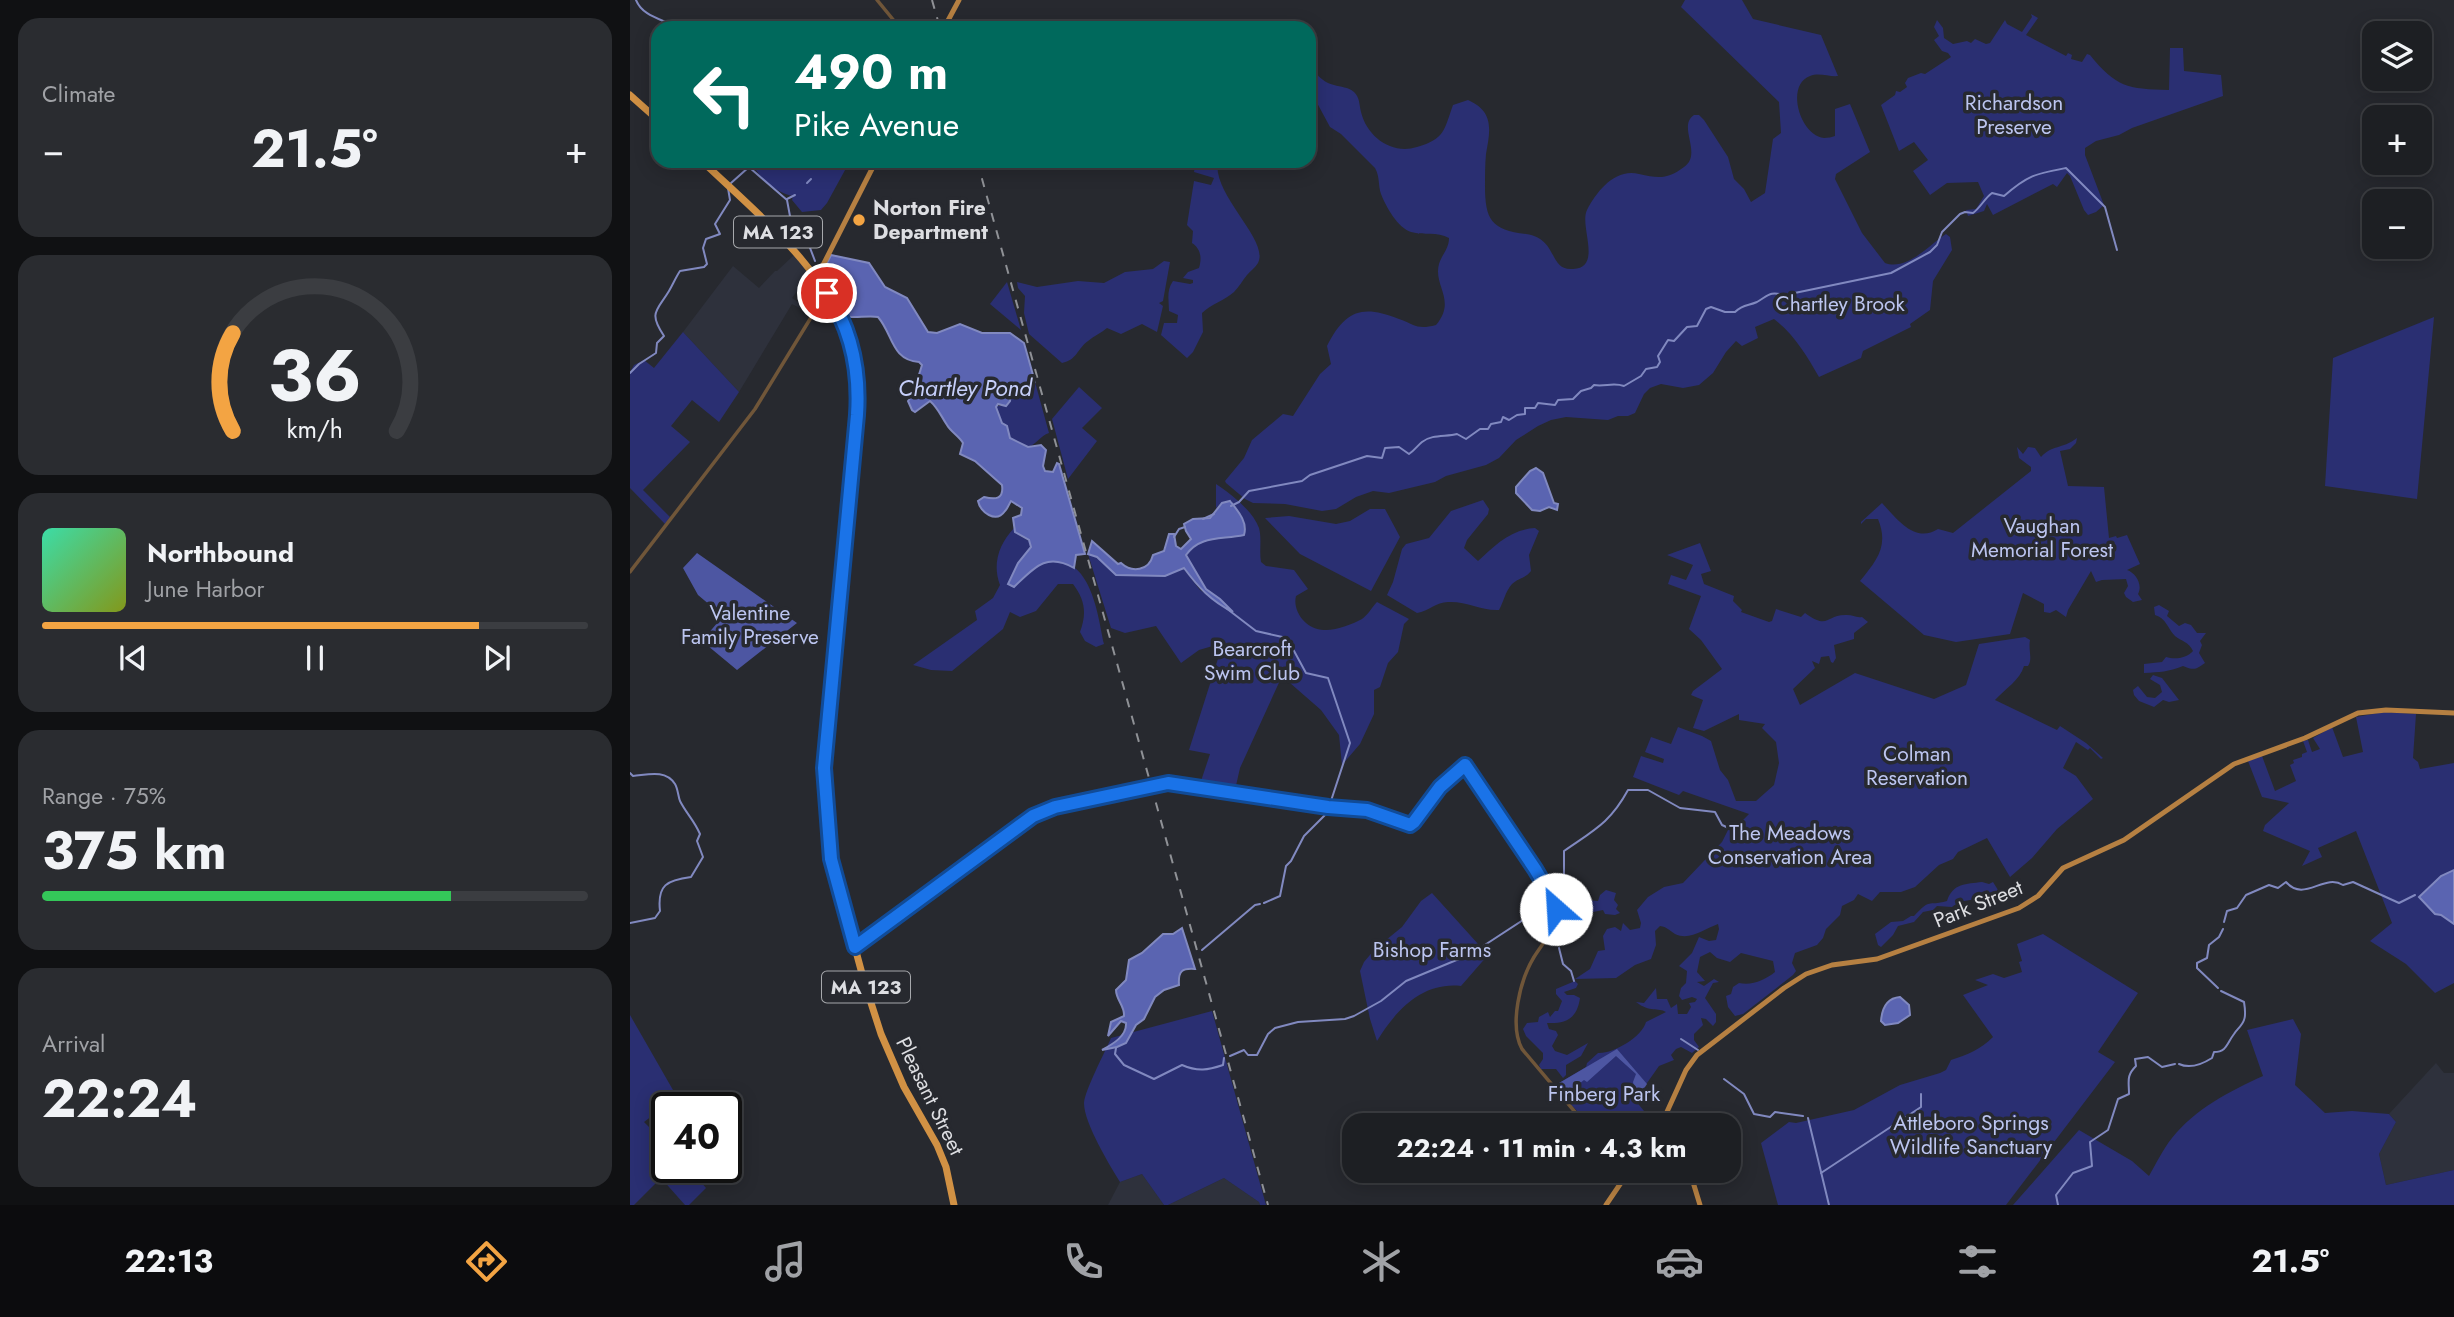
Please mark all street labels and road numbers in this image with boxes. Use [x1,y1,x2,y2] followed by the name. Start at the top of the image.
[734,216,822,248] road number: MA 123
[1929,873,2027,935] street label: Park Street
[822,972,910,1002] road number: MA 123
[888,1032,972,1160] street label: Pleasant Street

